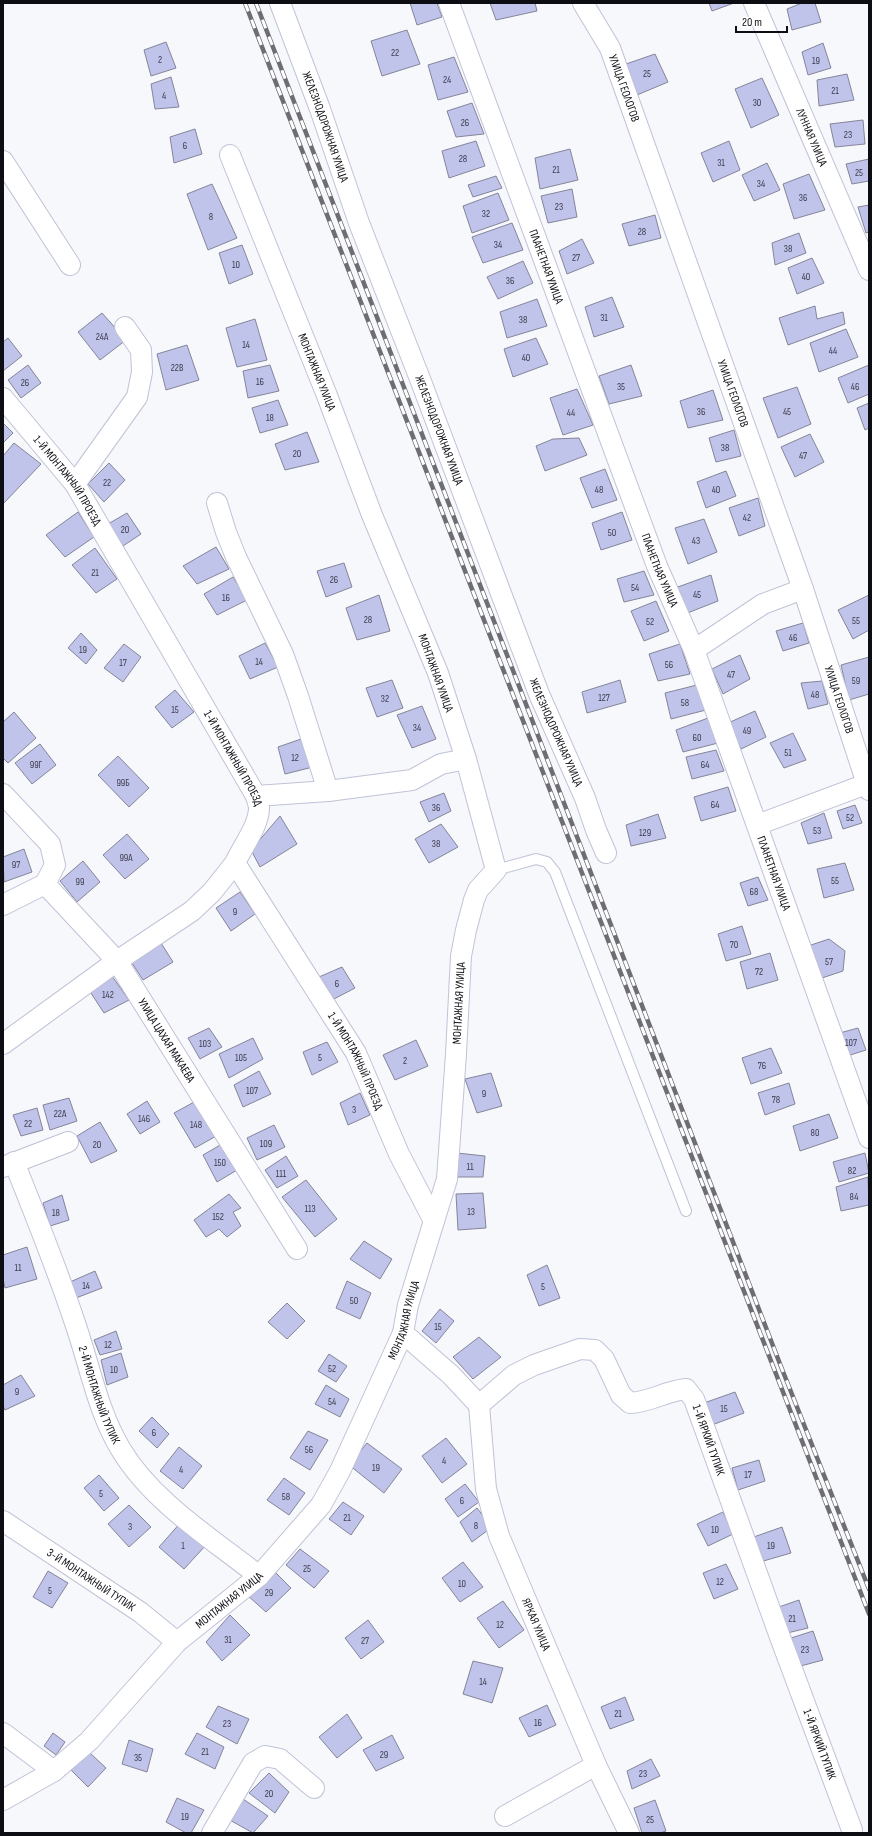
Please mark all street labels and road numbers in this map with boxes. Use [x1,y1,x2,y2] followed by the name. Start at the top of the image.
[605,53,643,124] street label: УЛИЦА ГЕОЛОГОВ
[299,70,352,185] street label: ЖЕЛЕЗНОДОРОЖНАЯ УЛИЦА
[792,105,831,169] street label: ЛУННАЯ УЛИЦА
[525,228,567,307] street label: ПЛАНЕТНАЯ УЛИЦА
[294,331,339,414] street label: МОНТАЖНАЯ УЛИЦА
[714,358,752,429] street label: УЛИЦА ГЕОЛОГОВ
[411,373,467,488] street label: ЖЕЛЕЗНОДОРОЖНАЯ УЛИЦА
[30,433,105,529] street label: 1-Й МОНТАЖНЫЙ ПРОЕЗД
[638,531,681,610] street label: ПЛАНЕТНАЯ УЛИЦА
[414,632,457,715] street label: МОНТАЖНАЯ УЛИЦА
[821,664,857,735] street label: УЛИЦА ГЕОЛОГОВ
[526,676,586,790] street label: ЖЕЛЕЗНОДОРОЖНАЯ УЛИЦА
[200,708,266,808] street label: 1-Й МОНТАЖНЫЙ ПРОЕЗД
[753,834,794,913] street label: ПЛАНЕТНАЯ УЛИЦА
[450,961,469,1045] street label: МОНТАЖНАЯ УЛИЦА
[134,996,199,1086] street label: УЛИЦА ЦАХАЯ МАКАЕВА
[324,1010,386,1112] street label: 1-Й МОНТАЖНЫЙ ПРОЕЗД
[385,1278,423,1362] street label: МОНТАЖНАЯ УЛИЦА
[75,1344,124,1447] street label: 2-Й МОНТАЖНЫЙ ТУПИК
[689,1403,728,1478] street label: 1-Й ЯРКИЙ ТУПИК
[44,1545,139,1615] street label: 3-Й МОНТАЖНЫЙ ТУПИК
[193,1569,267,1632] street label: МОНТАЖНАЯ УЛИЦА
[518,1596,554,1654] street label: ЯРКАЯ УЛИЦА
[800,1707,840,1782] street label: 1-Й ЯРКИЙ ТУПИК

